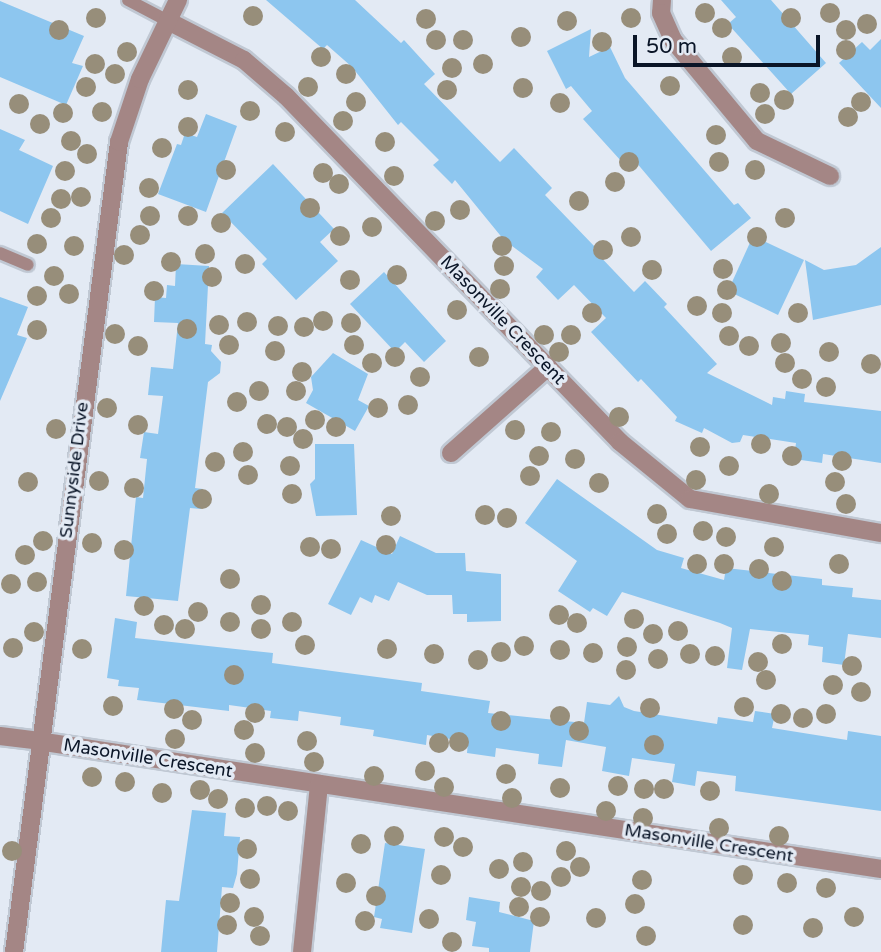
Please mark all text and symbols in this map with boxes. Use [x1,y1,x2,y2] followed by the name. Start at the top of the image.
[636,21,823,65] scale bar
[646,34,697,59] text: 50 m
[436,251,570,389] street label: Masonville Crescent
[55,401,93,539] street label: Sunnyside Drive
[62,734,234,782] street label: Masonville Crescent
[623,819,795,867] street label: Masonville Crescent

